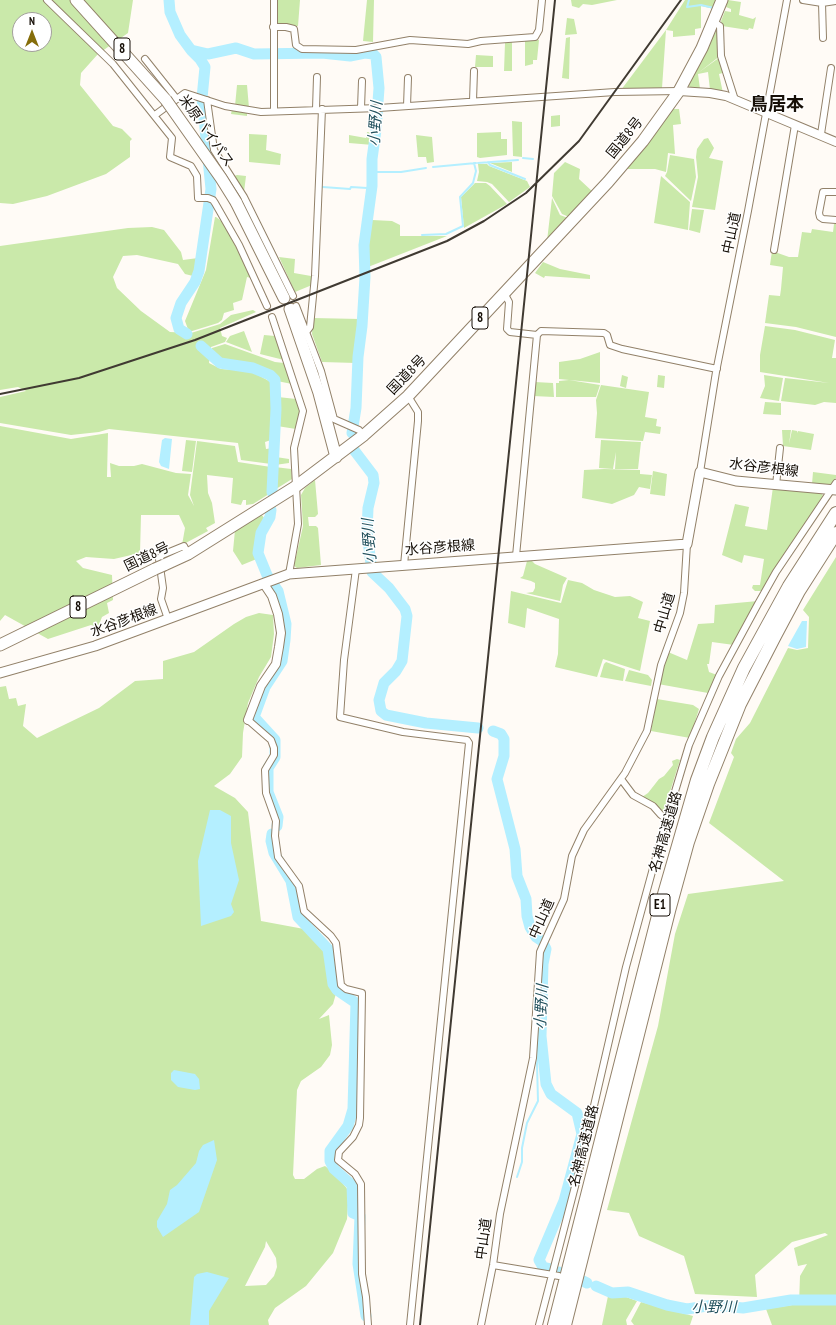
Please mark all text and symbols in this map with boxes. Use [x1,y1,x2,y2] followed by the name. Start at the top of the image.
[12,12,52,52] north arrow
[29,14,35,28] text: N
[114,38,130,60] road number: 8
[175,92,237,170] street label: 米原バイパス
[750,94,804,116] district label: 鳥居本
[365,101,387,147] water label: 小野川
[603,114,647,162] street label: 国道8号
[719,211,745,255] street label: 中山道
[472,307,488,329] road number: 8
[384,352,430,398] street label: 国道8号
[728,455,800,481] street label: 水谷彦根線
[359,518,381,564] water label: 小野川
[404,537,476,559] street label: 水谷彦根線
[122,539,172,575] street label: 国道8号
[651,590,679,636] street label: 中山道
[70,596,86,618] road number: 8
[88,601,160,641] street label: 水谷彦根線
[646,789,686,875] street label: 名神高速道路
[650,894,670,916] road number: E1
[526,896,558,942] street label: 中山道
[532,984,552,1030] water label: 小野川
[566,1103,602,1189] street label: 名神高速道路
[473,1217,495,1261] street label: 中山道
[692,1299,736,1317] water label: 小野川

